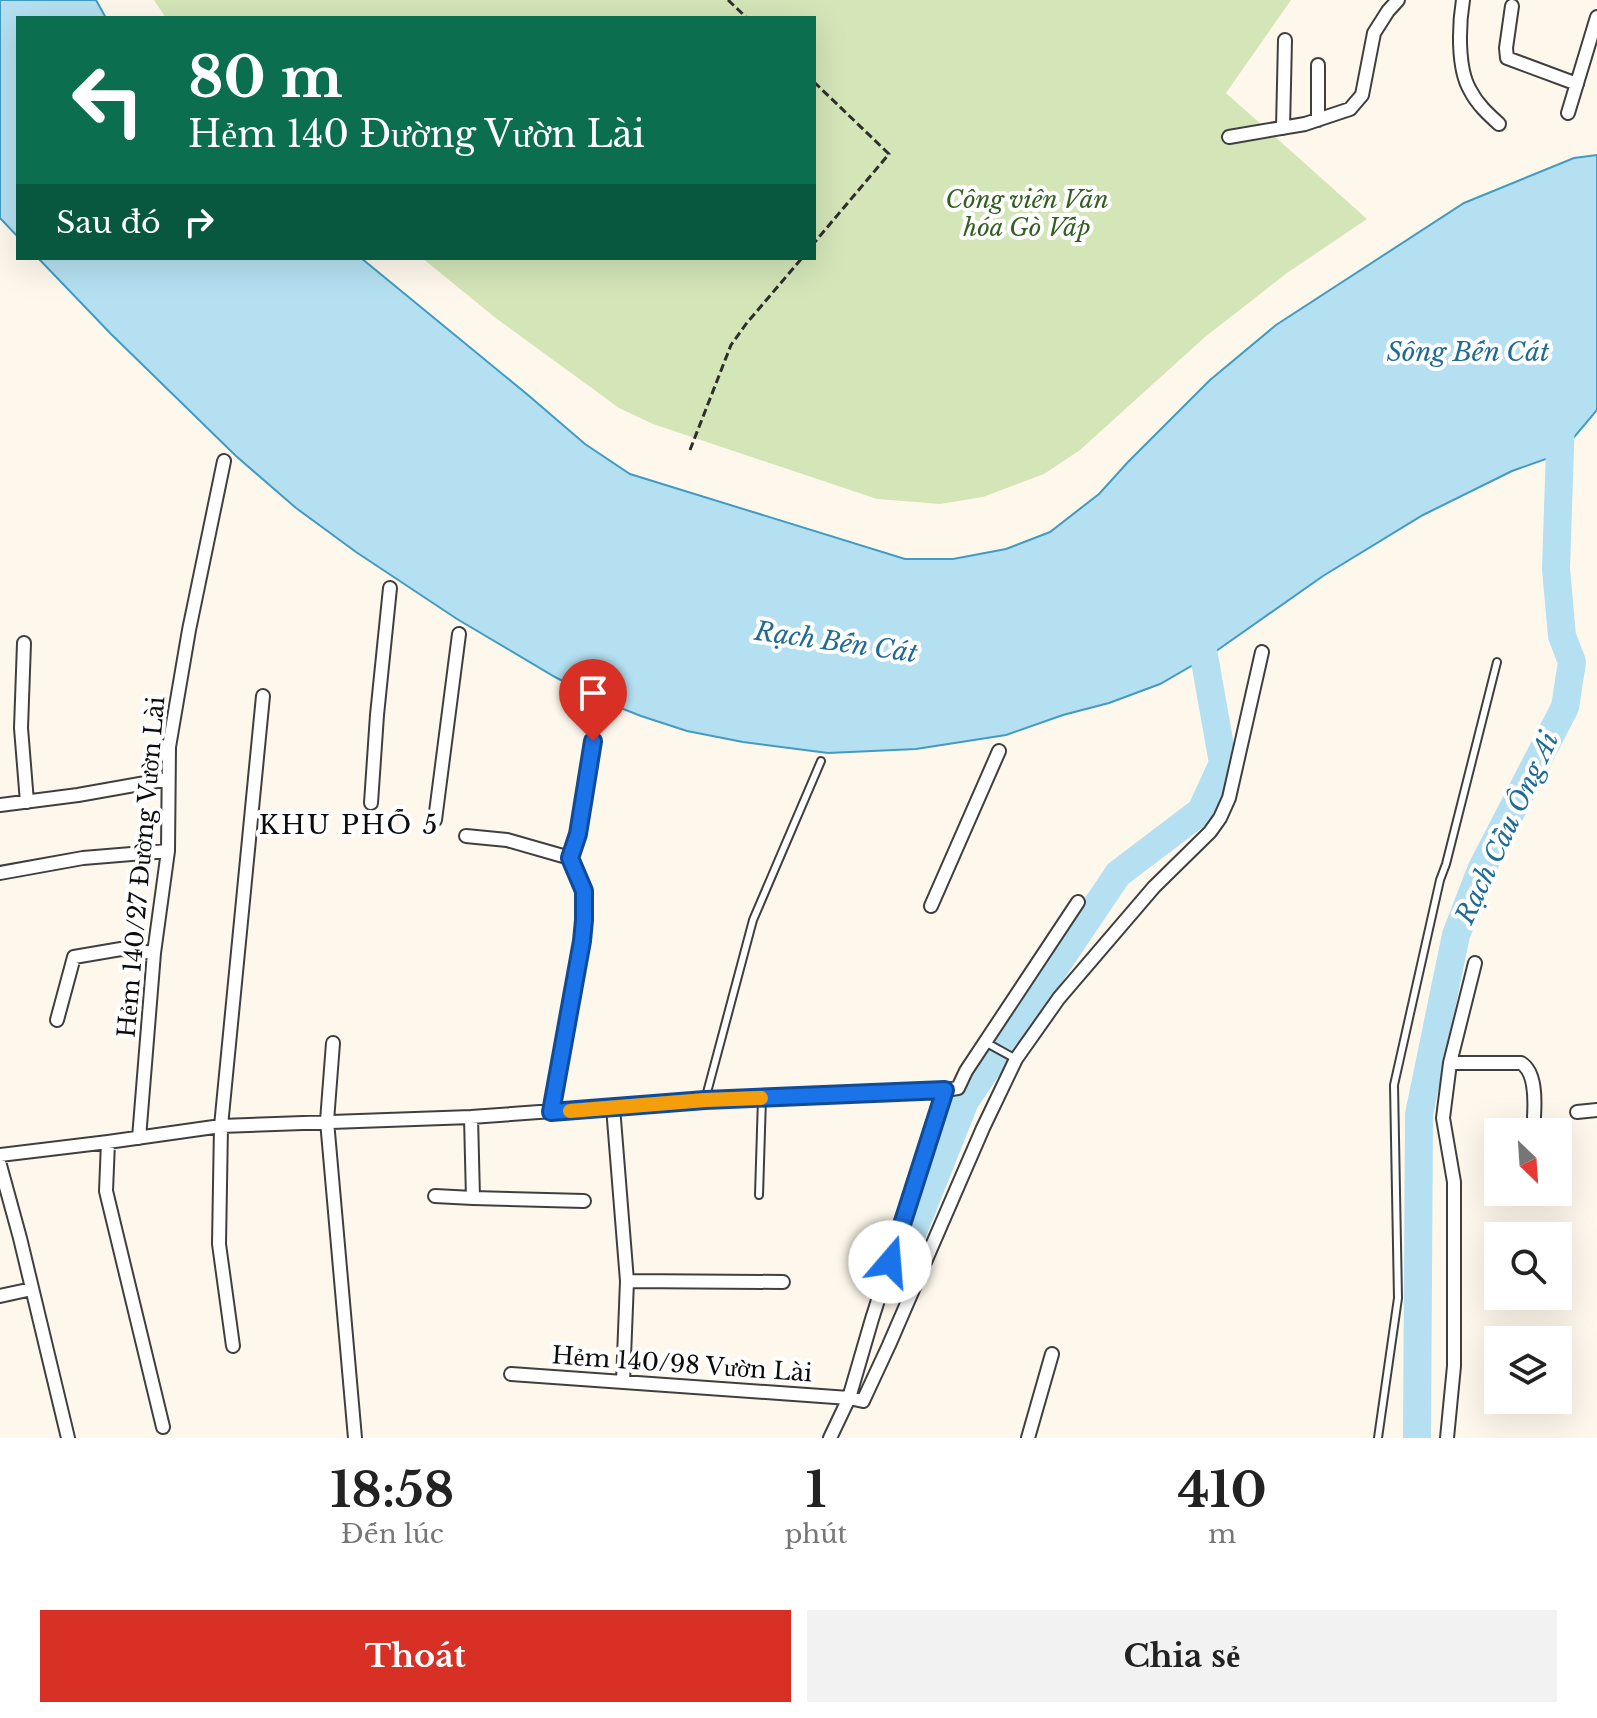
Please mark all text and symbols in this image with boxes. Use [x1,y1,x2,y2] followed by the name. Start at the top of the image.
[188,43,343,112] text: 80 m
[56,48,160,152] icon: left
[188,112,645,157] text: Hẻm 140 Đường Vườn Lài
[945,185,1109,242] park label: Công viên Văn hóa Gò Vấp
[177,200,221,244] icon: right
[56,204,161,241] text: Sau đó
[1386,336,1550,368] water label: Sông Bến Cát
[752,615,920,669] water label: Rạch Bến Cát
[559,659,627,741] pin
[571,671,615,715] icon: arrive
[112,695,170,1039] street label: Hẻm 140/27 Đường Vườn Lài
[1448,727,1565,930] water label: Rạch Cầu Ông Ai
[259,809,439,841] district label: KHU PHỐ 5
[1484,1118,1572,1206] north arrow
[1484,1118,1572,1414] map controls
[848,1220,932,1304] position arrow
[1484,1222,1572,1310] button: search
[1484,1326,1572,1414] button: layers
[551,1340,813,1388] street label: Hẻm 140/98 Vườn Lài
[330,1460,454,1520] text: 18:58
[806,1460,826,1520] text: 1
[1178,1460,1267,1520] text: 410
[341,1518,444,1550] text: Đến lúc
[785,1518,847,1550] text: phút
[1208,1518,1236,1550] text: m
[40,1610,791,1702] button: Thoát
[807,1610,1557,1702] button: Chia sẻ

